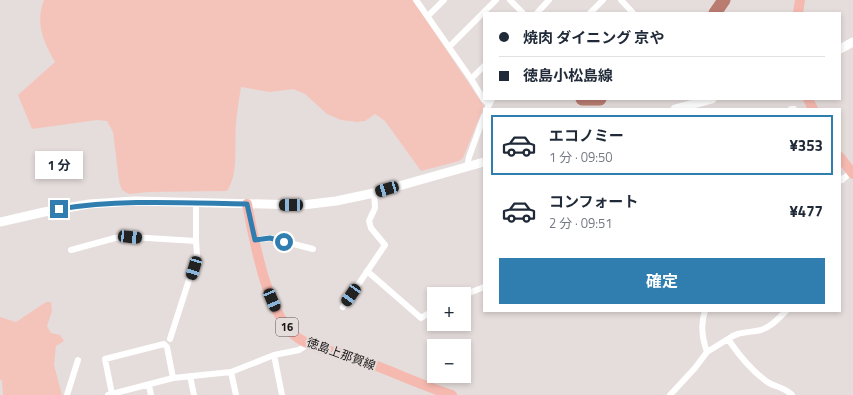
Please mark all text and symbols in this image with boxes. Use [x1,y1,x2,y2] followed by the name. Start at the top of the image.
[523,26,665,49] text: 焼肉 ダイニング 京や
[523,64,613,87] text: 徳島小松島線
[549,124,624,147] text: エコノミー
[501,127,537,163] icon: car
[789,134,823,157] text: ¥353
[549,147,613,167] text: 1 分 · 09:50
[35,151,83,179] callout: 1 分
[47,155,71,175] text: 1 分
[374,180,400,198] car
[549,190,639,213] text: コンフォート
[501,193,537,229] icon: car
[279,199,303,211] car
[50,200,68,218] route end
[789,200,823,223] text: ¥477
[549,213,613,233] text: 2 分 · 09:51
[117,230,143,244] car
[275,233,293,251] route start
[185,255,203,281] car
[499,258,825,304] button: 確定
[339,282,363,308] car
[262,287,282,313] car
[427,287,471,383] map controls
[427,287,471,331] button: +
[276,318,298,336] road number: 16
[304,332,378,375] street label: 徳島上那賀線
[427,339,471,383] button: −

